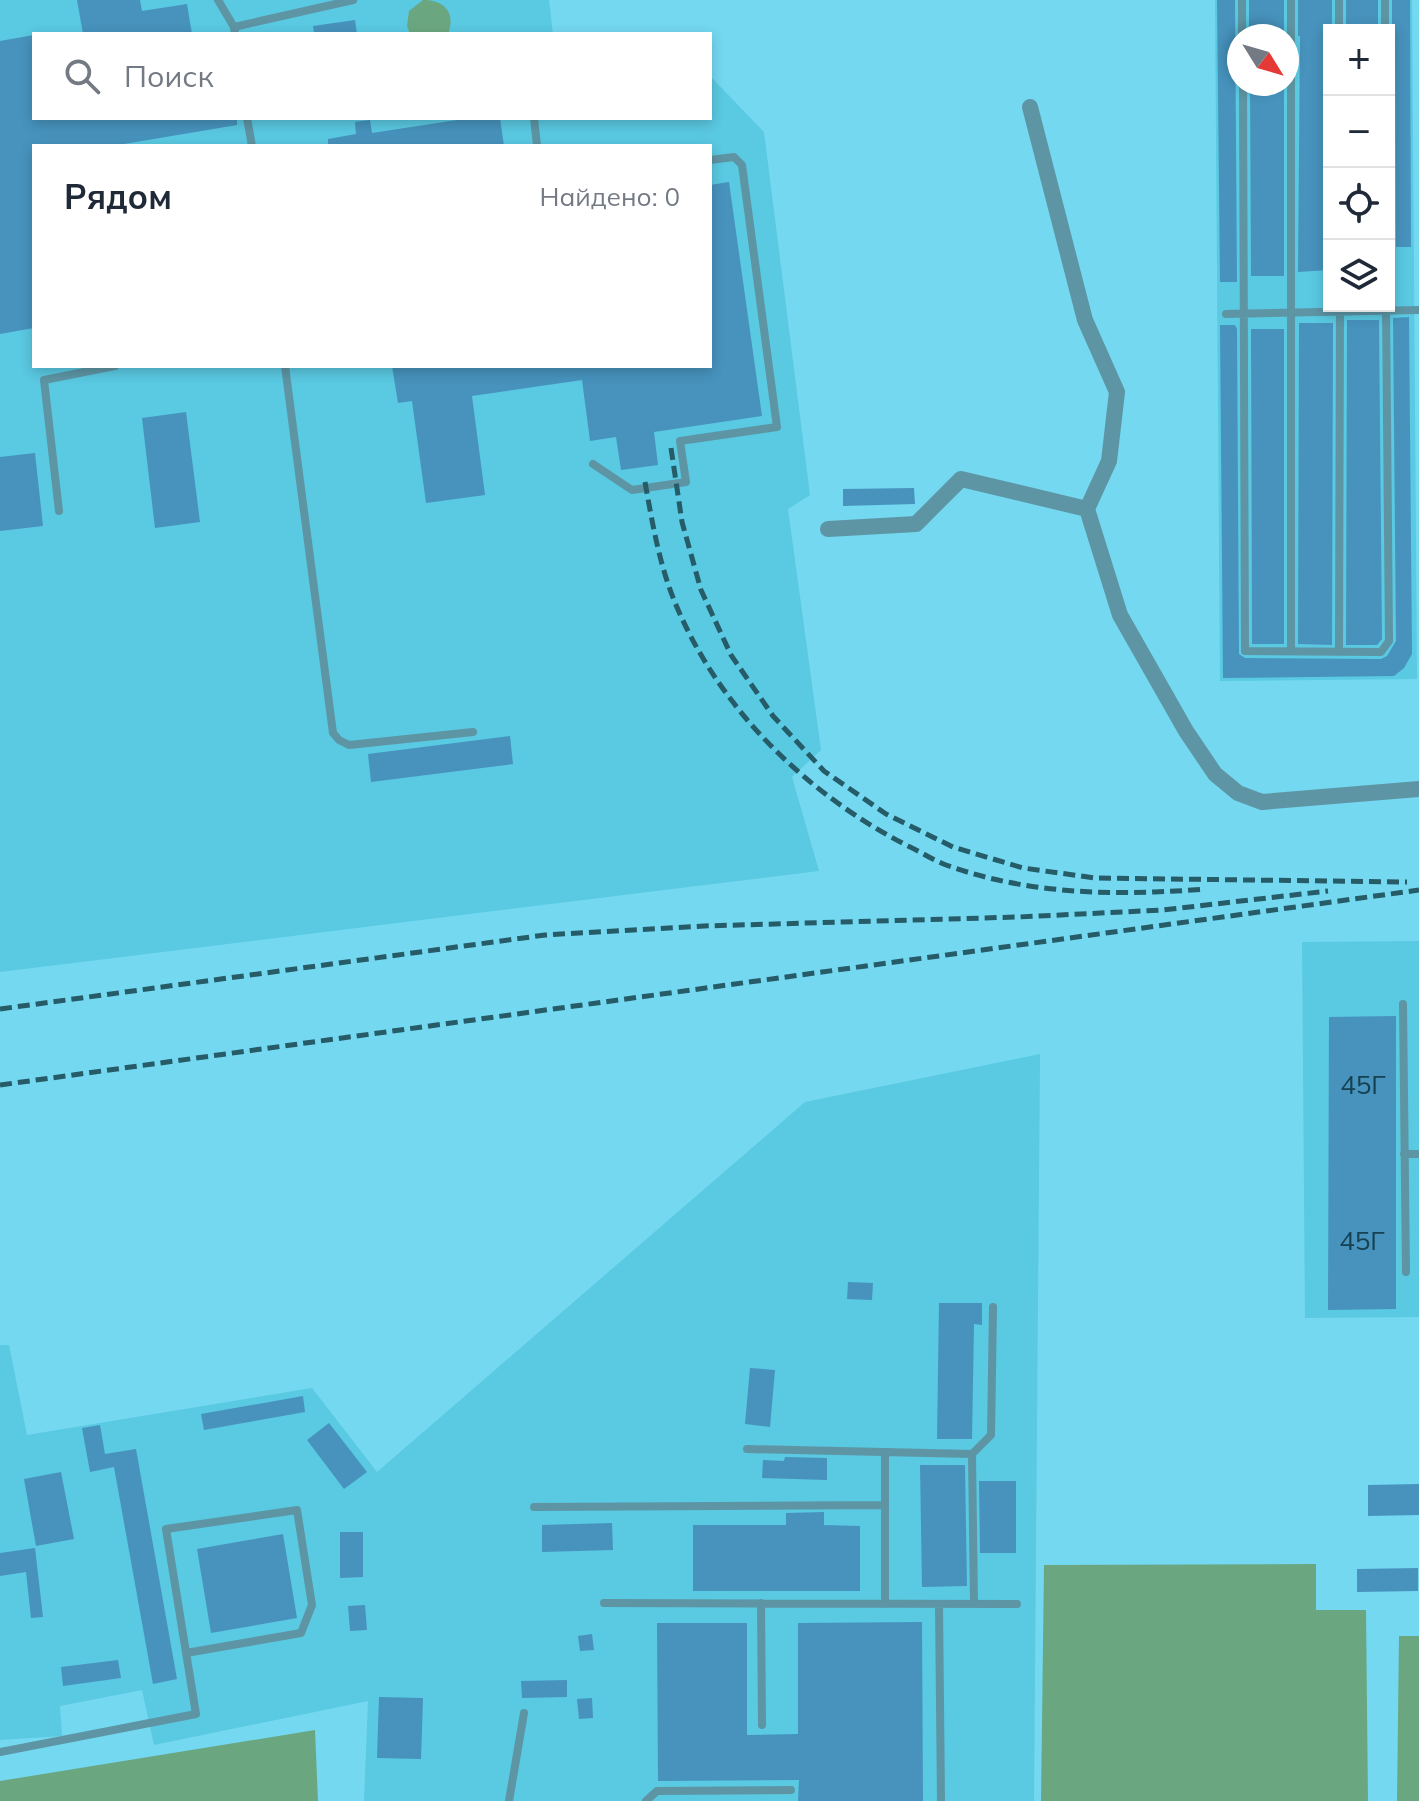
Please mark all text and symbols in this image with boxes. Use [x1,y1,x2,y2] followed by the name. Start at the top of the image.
[1227,24,1299,96] north arrow
[1323,24,1395,312] map controls
[1323,24,1395,96] button: +
[32,32,712,120] search box
[60,54,104,98] icon: search
[124,57,214,95] text: Поиск
[1323,96,1395,168] button: −
[1323,168,1395,240] button: locate
[64,175,172,218] text: Рядом
[540,180,680,213] text: Найдено: 0
[1323,240,1395,312] button: layers
[1340,1068,1386,1101] house number: 45Г
[1339,1224,1385,1257] house number: 45Г

